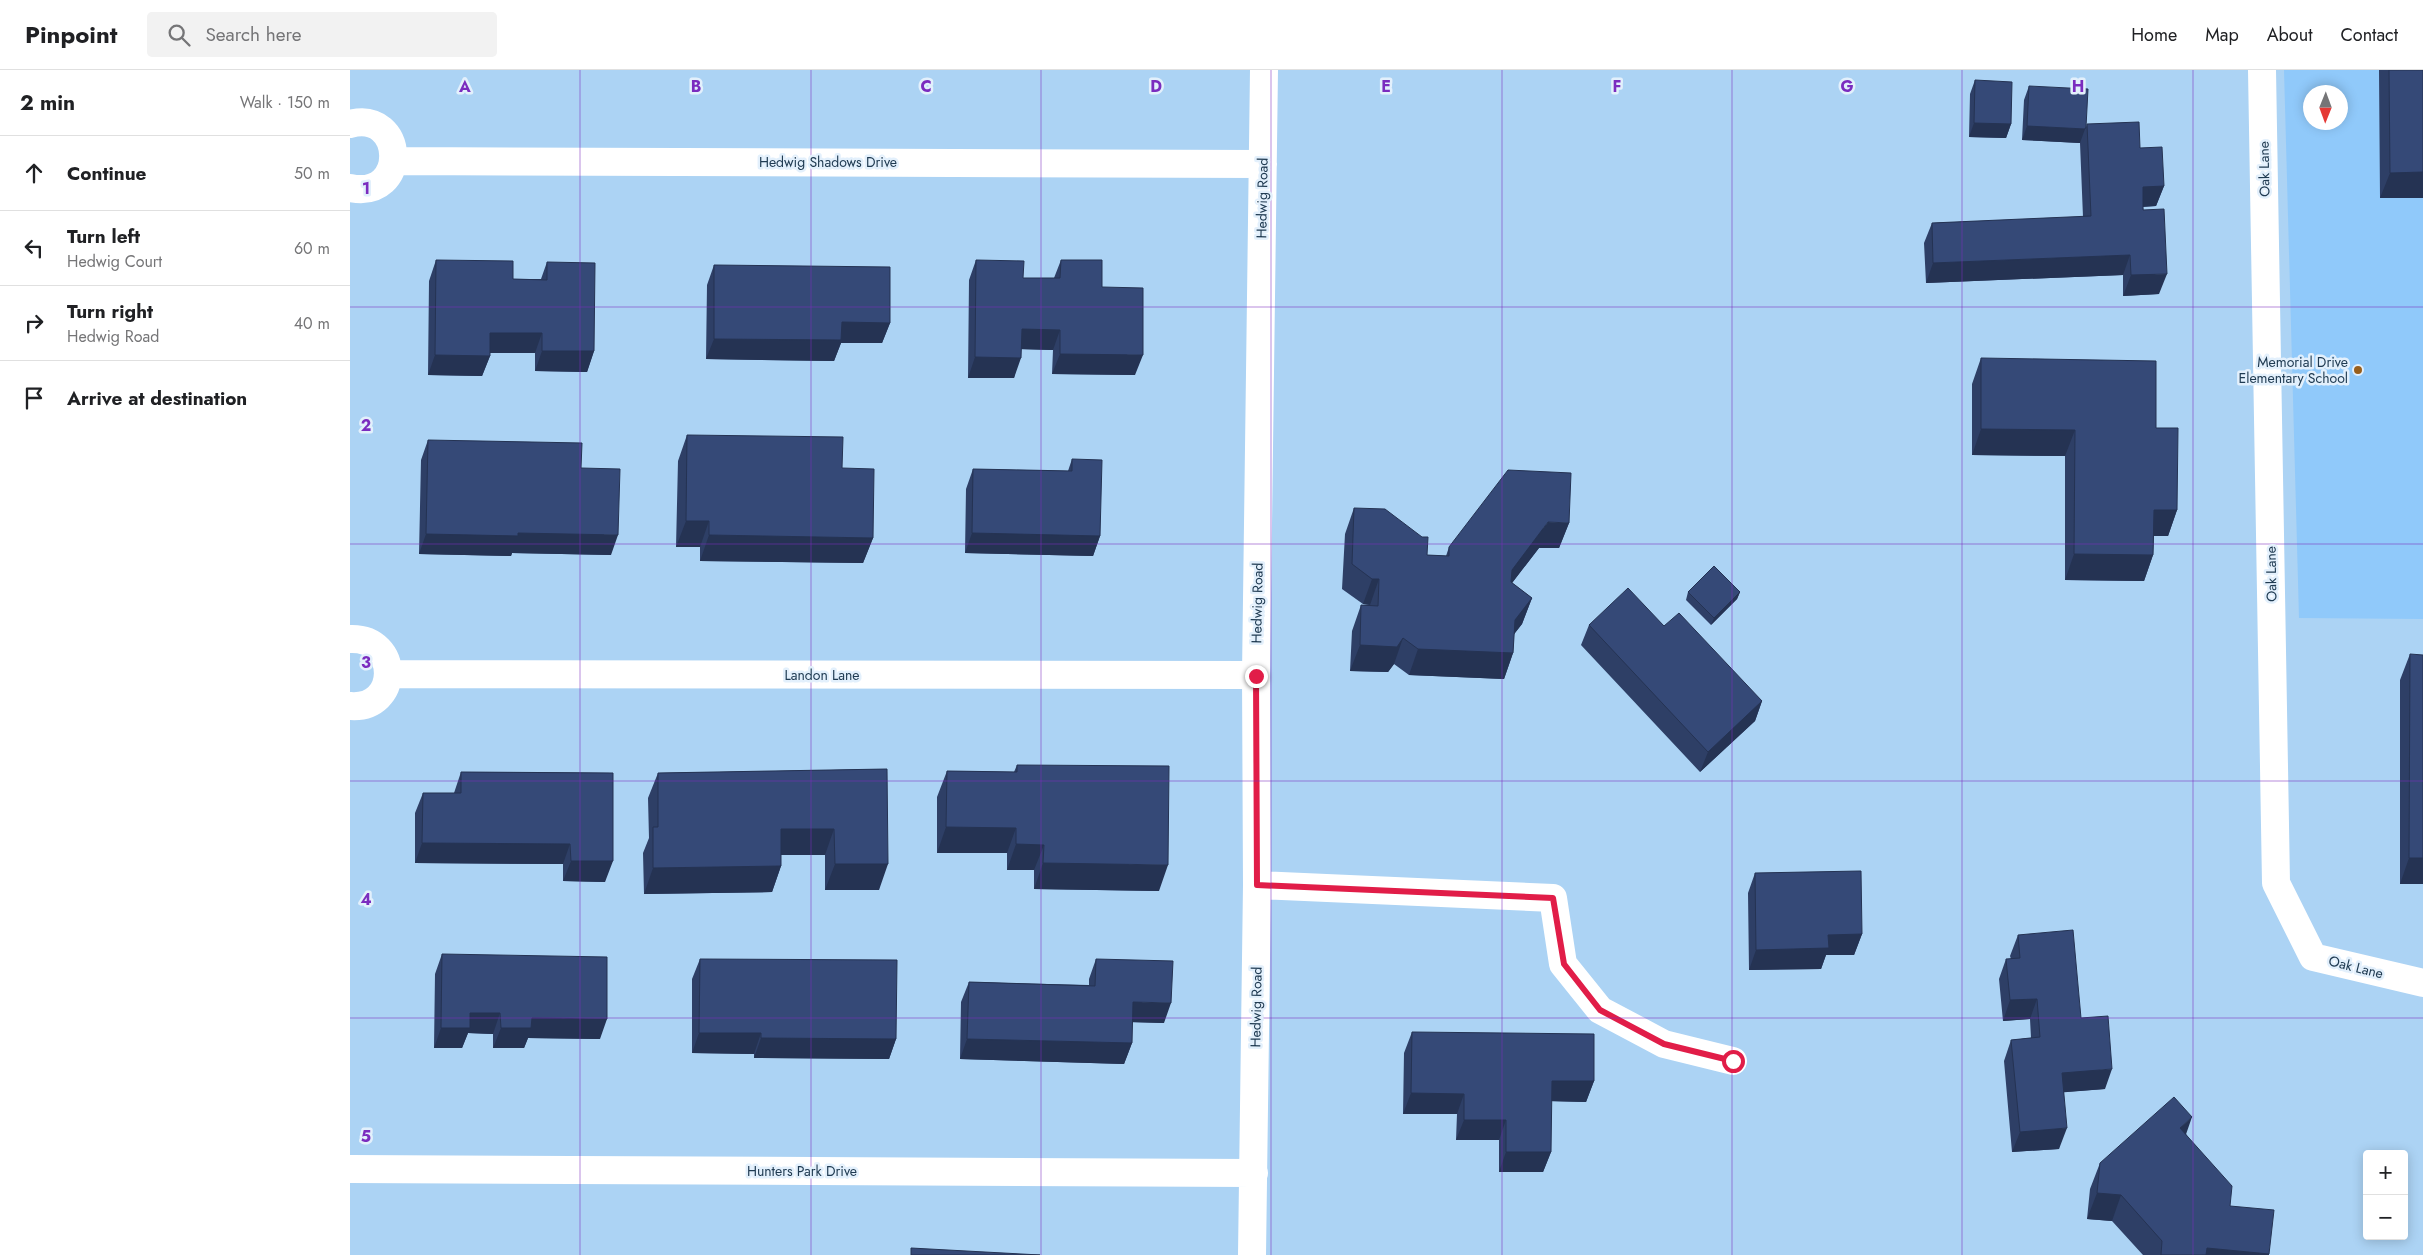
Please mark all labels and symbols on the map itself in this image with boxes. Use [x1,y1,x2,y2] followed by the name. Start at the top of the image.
[458,75,471,98] text: A
[691,75,701,98] text: B
[920,75,932,98] text: C
[1150,75,1162,98] text: D
[1381,75,1391,98] text: E
[1613,75,1621,98] text: F
[1840,75,1854,98] text: G
[2072,75,2084,98] text: H
[2303,85,2348,130] north arrow
[2254,141,2274,197] street label: Oak Lane
[759,152,897,172] street label: Hedwig Shadows Drive
[1251,157,1273,239] street label: Hedwig Road
[362,177,370,200] text: 1
[2238,352,2348,388] place label: Memorial Drive Elementary School
[2352,364,2364,376] marker: Memorial Drive Elementary School
[361,414,371,437] text: 2
[2261,546,2281,602] street label: Oak Lane
[1246,562,1268,644] street label: Hedwig Road
[361,651,371,674] text: 3
[784,665,860,685] street label: Landon Lane
[1245,665,1268,688] route end
[360,888,372,911] text: 4
[2327,951,2385,983] street label: Oak Lane
[1245,966,1267,1048] street label: Hedwig Road
[1722,1050,1745,1073] route start
[361,1125,371,1148] text: 5
[747,1161,857,1181] street label: Hunters Park Drive

